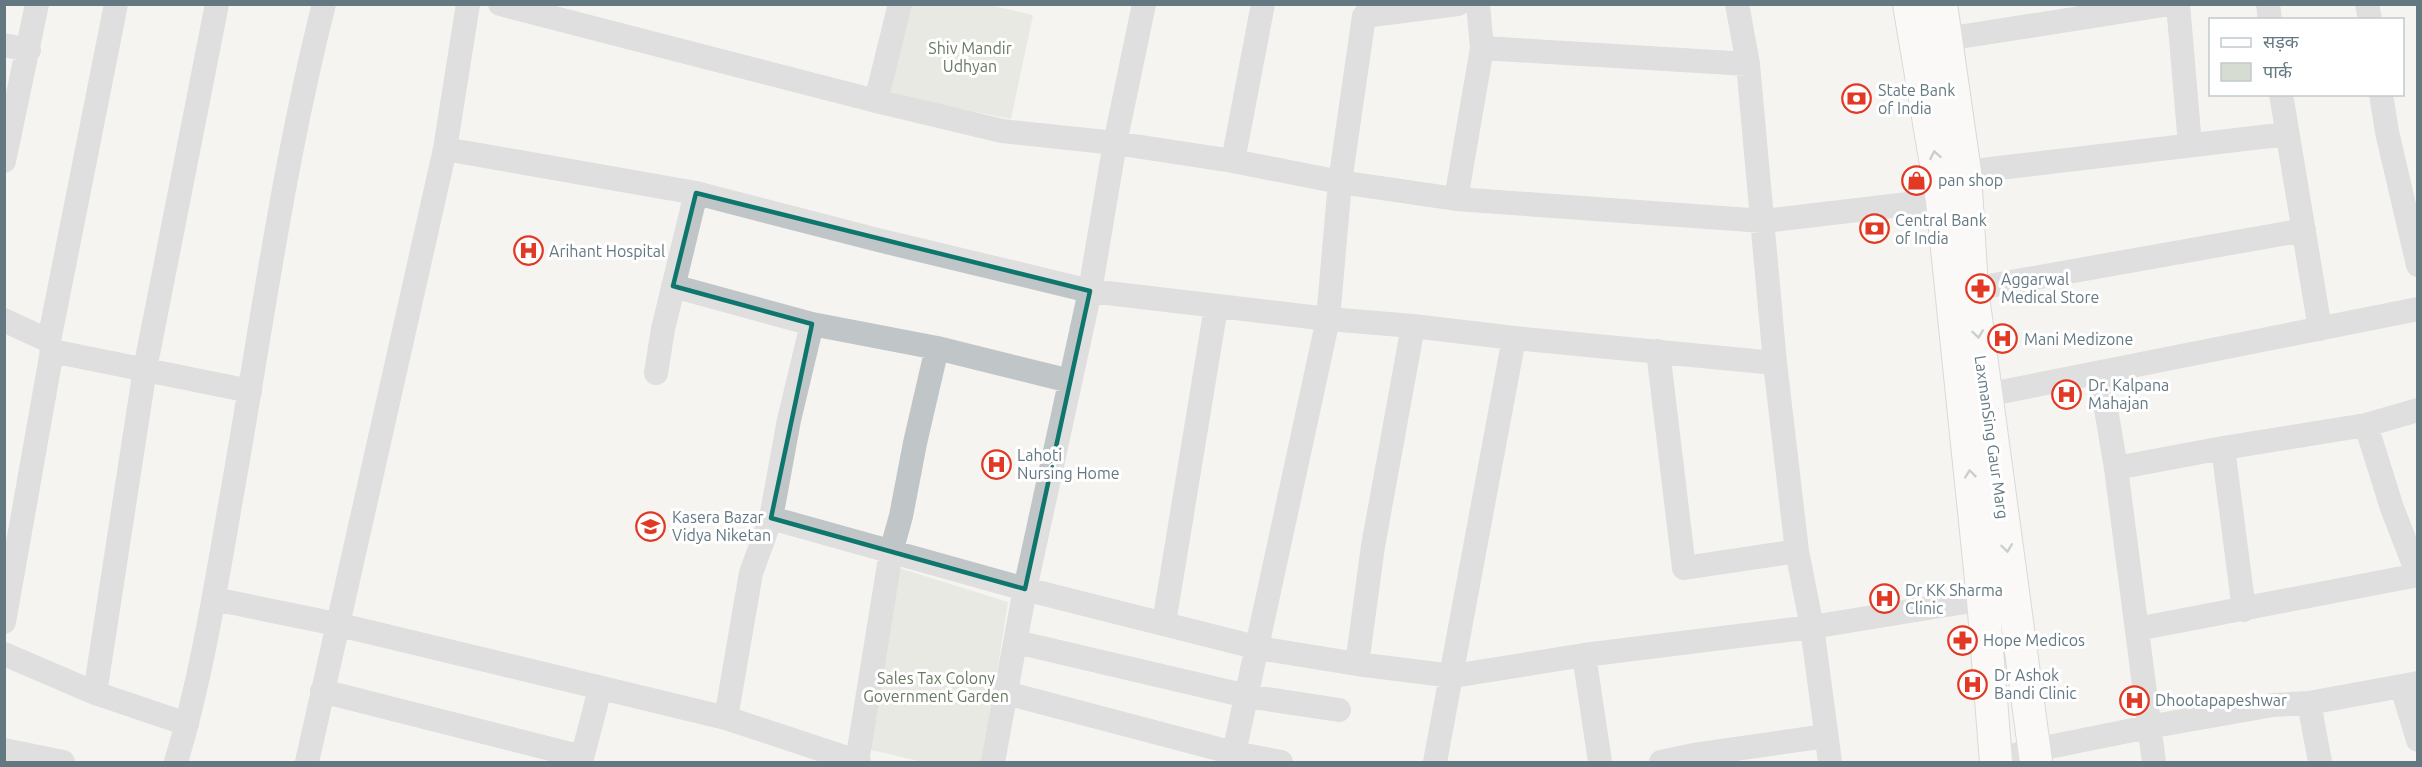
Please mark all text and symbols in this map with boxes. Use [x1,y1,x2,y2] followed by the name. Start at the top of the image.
[2209,18,2404,96] legend
[2263,31,2300,52] text: सड़क
[928,39,1012,75] park label: Shiv Mandir Udhyan
[2263,61,2293,81] text: पार्क
[1878,81,1955,117] place label: State Bank of India
[1841,83,1873,115] bank icon: State Bank of India
[1929,151,1942,161] one-way arrow
[1901,164,1933,196] shop icon: pan shop
[1938,171,2003,189] place label: pan shop
[1895,211,1987,247] place label: Central Bank of India
[1858,213,1890,245] bank icon: Central Bank of India
[512,235,544,267] hospital icon: Arihant Hospital
[549,242,665,260] place label: Arihant Hospital
[2001,270,2099,306] place label: Aggarwal Medical Store
[1964,272,1996,304] pharmacy icon: Aggarwal Medical Store
[1987,323,2019,355] hospital icon: Mani Medizone
[1971,329,1983,338] one-way arrow
[2024,330,2133,348] place label: Mani Medizone
[1972,354,2012,520] street label: LaxmanSing Gaur Marg
[2088,376,2169,412] place label: Dr. Kalpana Mahajan
[2051,378,2083,410] hospital icon: Dr. Kalpana Mahajan
[1017,446,1120,482] place label: Lahoti Nursing Home
[980,448,1012,480] hospital icon: Lahoti Nursing Home
[1964,470,1977,479] one-way arrow
[672,508,771,544] place label: Kasera Bazar Vidya Niketan
[635,510,667,542] school or university icon: Kasera Bazar Vidya Niketan
[2000,543,2012,552] one-way arrow
[1905,581,2003,617] place label: Dr KK Sharma Clinic
[1868,583,1900,615] hospital icon: Dr KK Sharma Clinic
[1946,624,1978,656] pharmacy icon: Hope Medicos
[1983,631,2085,649] place label: Hope Medicos
[1994,666,2077,702] place label: Dr Ashok Bandi Clinic
[1957,668,1989,700] hospital icon: Dr Ashok Bandi Clinic
[863,669,1009,705] park label: Sales Tax Colony Government Garden
[2118,684,2150,716] hospital icon: Dhootapapeshwar
[2155,691,2287,709] place label: Dhootapapeshwar

